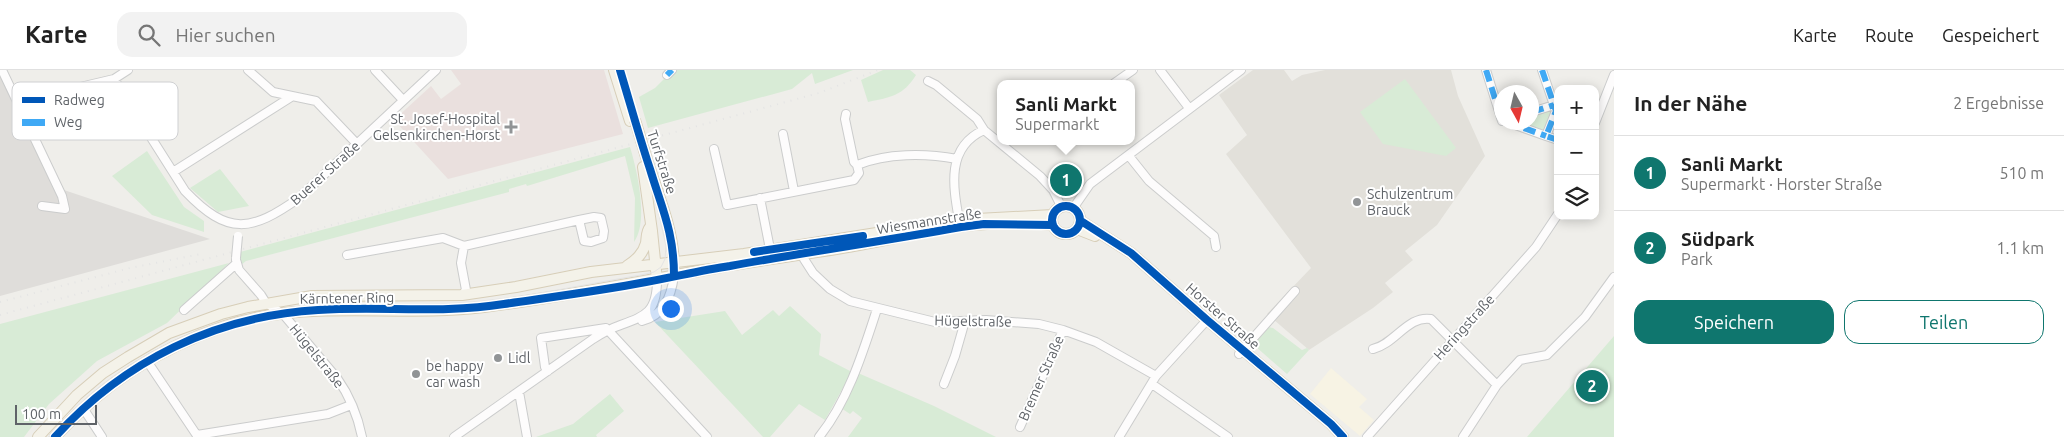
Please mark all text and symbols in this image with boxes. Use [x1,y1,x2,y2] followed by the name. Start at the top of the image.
[117,12,467,57] search box
[25,21,87,48] text: Karte
[135,21,163,49] icon: search
[175,24,276,46] text: Hier suchen
[1793,25,1837,45] text: Karte
[1865,25,1914,45] text: Route
[1942,25,2039,45] text: Gespeichert
[997,80,1135,145] popup
[12,82,178,140] legend
[1494,85,1539,130] north arrow
[1554,85,1599,220] map controls
[1554,85,1599,130] button: +
[1634,91,1747,115] text: In der Nähe
[54,92,105,108] text: Radweg
[1015,93,1117,115] text: Sanli Markt
[1953,94,2044,112] text: 2 Ergebnisse
[373,111,500,143] place label: St. Josef-Hospital Gelsenkirchen-Horst
[54,114,83,130] text: Weg
[1015,115,1099,133] text: Supermarkt
[504,120,518,134] marker: St. Josef-Hospital Gelsenkirchen-Horst
[644,128,680,196] street label: Turfstraße
[1554,130,1599,175] button: −
[287,138,363,208] street label: Buerer Straße
[1681,153,1783,175] text: Sanli Markt
[1050,161,1082,199] pin: 1
[1645,164,1655,182] text: 1
[1999,164,2044,182] text: 510 m
[1554,175,1599,220] button: layers
[1681,175,1882,193] text: Supermarkt · Horster Straße
[1367,186,1453,218] place label: Schulzentrum Brauck
[1351,196,1363,208] marker: Schulzentrum Brauck
[875,205,983,237] street label: Wiesmannstraße
[1681,228,1754,250] text: Südpark
[1645,239,1655,257] text: 2
[1996,239,2044,257] text: 1.1 km
[1681,250,1713,268] text: Park
[1183,280,1263,352] street label: Horster Straße
[300,289,394,307] street label: Kärntener Ring
[1430,291,1498,363] street label: Heringstraße
[658,296,684,322] your location
[1634,300,1834,344] button: Speichern
[1844,300,2044,344] button: Teilen
[934,312,1012,330] street label: Hügelstraße
[286,321,348,391] street label: Hügelstraße
[1015,333,1067,423] street label: Bremer Straße
[508,350,531,366] place label: Lidl
[492,352,504,364] marker: Lidl
[426,358,484,390] place label: be happy car wash
[1576,367,1608,405] pin: 2
[410,368,422,380] marker: be happy car wash
[15,402,98,425] scale bar
[22,406,61,422] text: 100 m

